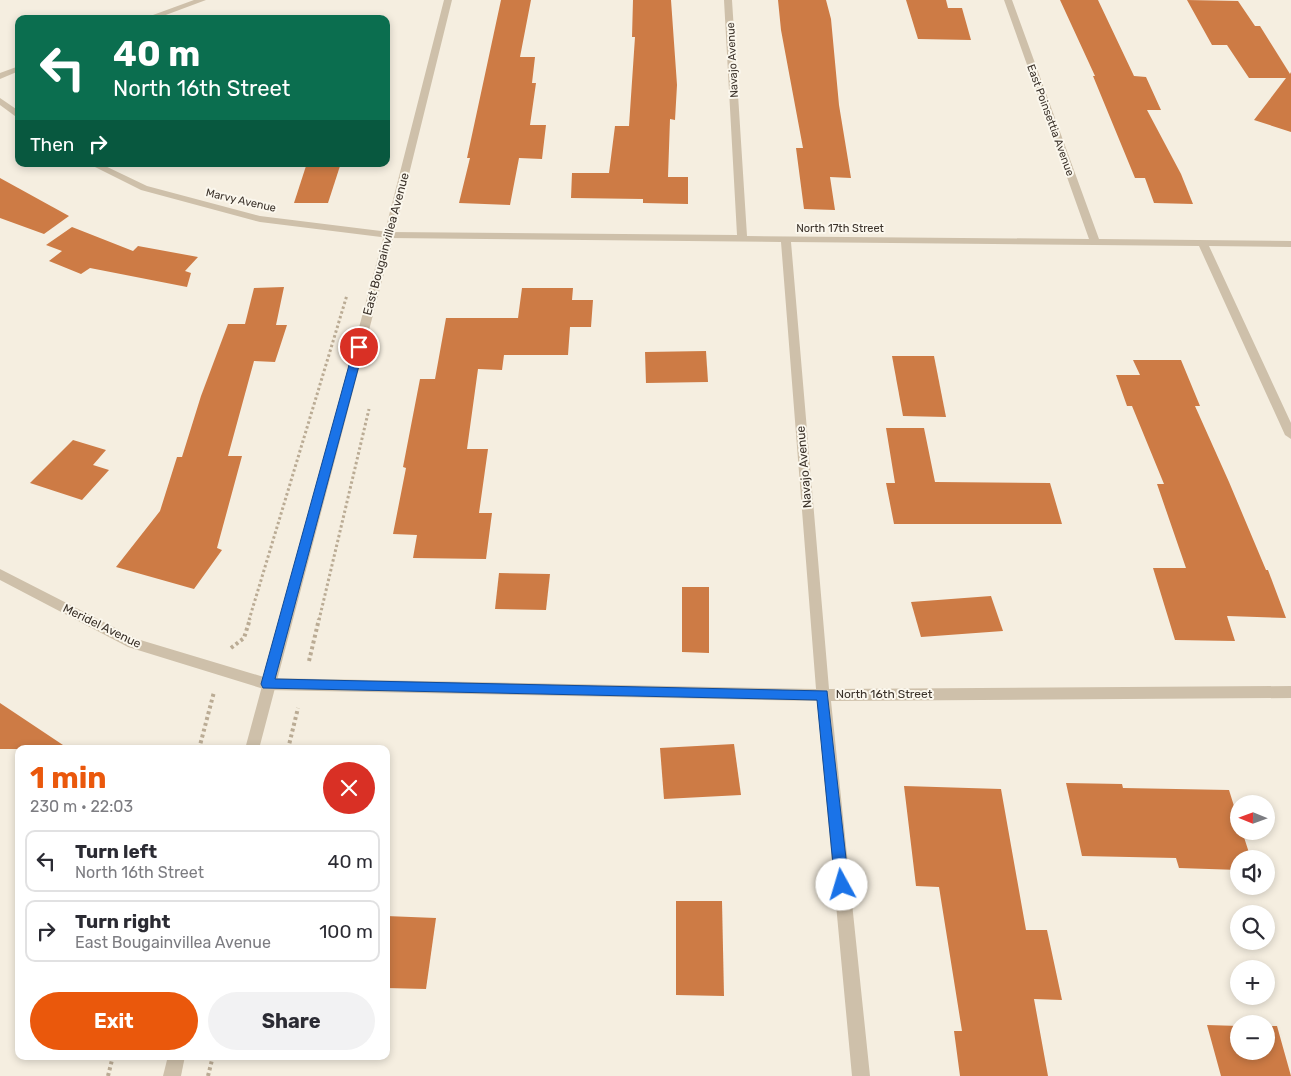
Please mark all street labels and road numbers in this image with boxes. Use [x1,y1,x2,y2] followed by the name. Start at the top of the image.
[724,22,741,98] street label: Navajo Avenue
[1024,63,1077,178] street label: East Poinsettia Avenue
[360,171,412,317] street label: East Bougainvillea Avenue
[204,186,277,215] street label: Marvy Avenue
[796,222,885,235] street label: North 17th Street
[793,425,815,509] street label: Navajo Avenue
[61,601,144,651] street label: Meridel Avenue
[836,687,933,701] street label: North 16th Street

